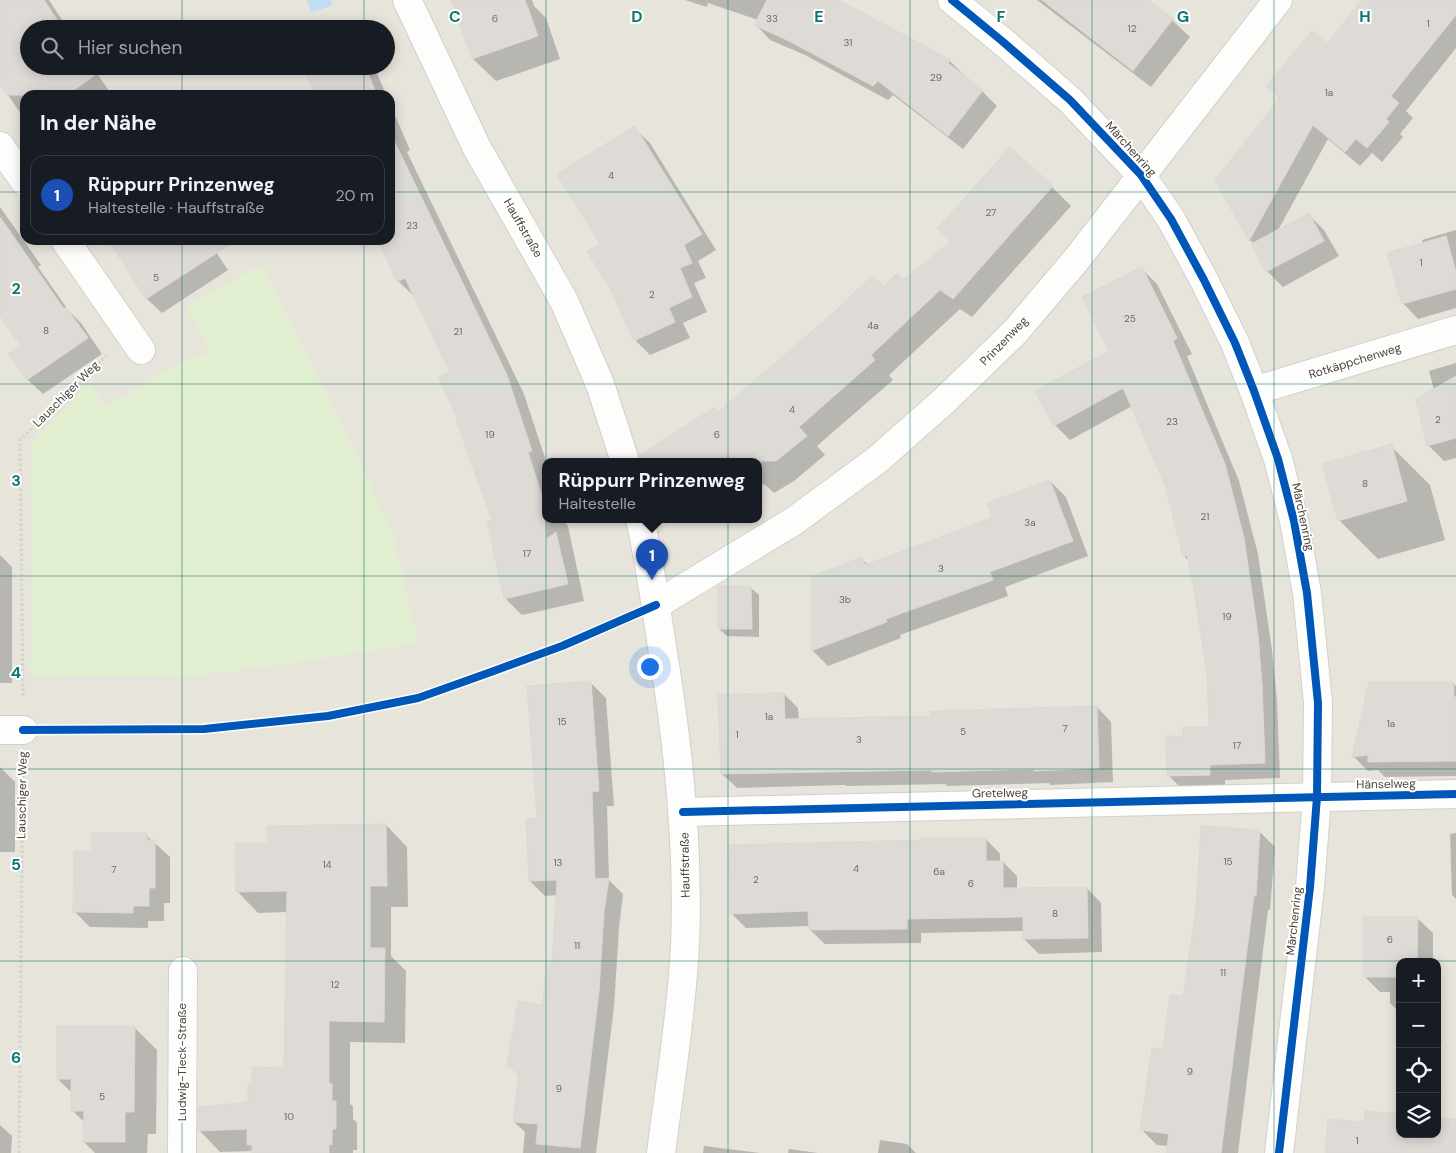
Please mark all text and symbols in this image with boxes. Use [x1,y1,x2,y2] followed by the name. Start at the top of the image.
[449,6,461,27] text: C
[631,6,643,27] text: D
[814,6,824,27] text: E
[997,6,1006,27] text: F
[1177,6,1189,27] text: G
[1359,6,1371,27] text: H
[492,12,498,25] house number: 6
[766,12,778,25] house number: 33
[1426,17,1430,30] house number: 1
[20,20,395,75] search box
[1128,22,1137,35] house number: 12
[38,34,66,62] icon: search
[78,35,182,60] text: Hier suchen
[844,36,852,49] house number: 31
[930,71,942,84] house number: 29
[1325,86,1333,99] house number: 1a
[40,109,157,137] text: In der Nähe
[1102,118,1160,180] street label: Märchenring
[608,169,614,182] house number: 4
[88,172,275,197] text: Rüppurr Prinzenweg
[54,185,60,206] text: 1
[335,185,374,206] text: 20 m
[500,196,546,261] street label: Hauffstraße
[88,197,264,218] text: Haltestelle · Hauffstraße
[986,206,996,219] house number: 27
[406,219,418,232] house number: 23
[1419,256,1423,269] house number: 1
[153,271,159,284] house number: 5
[11,278,21,299] text: 2
[649,288,655,301] house number: 2
[1124,312,1136,325] house number: 25
[976,313,1032,369] street label: Prinzenweg
[867,319,879,332] house number: 4a
[43,324,49,337] house number: 8
[454,325,462,338] house number: 21
[1307,339,1403,383] street label: Rotkäppchenweg
[29,357,103,431] street label: Lauschiger Weg
[789,403,795,416] house number: 4
[1435,413,1441,426] house number: 2
[1166,415,1178,428] house number: 23
[485,428,495,441] house number: 19
[714,428,720,441] house number: 6
[542,458,762,523] popup
[559,468,745,493] text: Rüppurr Prinzenweg
[11,470,21,491] text: 3
[1362,477,1368,490] house number: 8
[1288,481,1318,553] street label: Märchenring
[559,493,636,514] text: Haltestelle
[1201,510,1209,523] house number: 21
[1024,516,1036,529] house number: 3a
[636,539,668,580] pin: 1
[523,547,531,560] house number: 17
[938,562,944,575] house number: 3
[839,593,851,606] house number: 3b
[1222,610,1232,623] house number: 19
[637,654,663,680] your location
[11,662,21,683] text: 4
[765,710,773,723] house number: 1a
[557,715,567,728] house number: 15
[1387,717,1395,730] house number: 1a
[1062,722,1068,735] house number: 7
[960,725,966,738] house number: 5
[735,728,739,741] house number: 1
[856,733,862,746] house number: 3
[1233,739,1241,752] house number: 17
[13,751,31,839] street label: Lauschiger Weg
[1356,775,1416,793] street label: Hänselweg
[972,785,1029,801] street label: Gretelweg
[676,832,694,898] street label: Hauffstraße
[11,854,21,875] text: 5
[1223,855,1233,868] house number: 15
[553,856,563,869] house number: 13
[322,858,332,871] house number: 14
[853,862,859,875] house number: 4
[111,863,117,876] house number: 7
[933,865,945,878] house number: 6a
[753,873,759,886] house number: 2
[968,877,974,890] house number: 6
[1282,885,1306,956] street label: Märchenring
[1052,907,1058,920] house number: 8
[1387,933,1393,946] house number: 6
[574,939,580,952] house number: 11
[1396,958,1441,1138] map controls
[1396,958,1441,1003] button: +
[1220,966,1226,979] house number: 11
[331,978,340,991] house number: 12
[174,1003,190,1121] street label: Ludwig-Tieck-Straße
[1396,1003,1441,1048] button: −
[11,1047,21,1068] text: 6
[1396,1048,1441,1093] button: locate
[1187,1065,1193,1078] house number: 9
[556,1082,562,1095] house number: 9
[99,1090,105,1103] house number: 5
[1396,1093,1441,1138] button: layers
[284,1110,294,1123] house number: 10
[1355,1134,1359,1147] house number: 1

